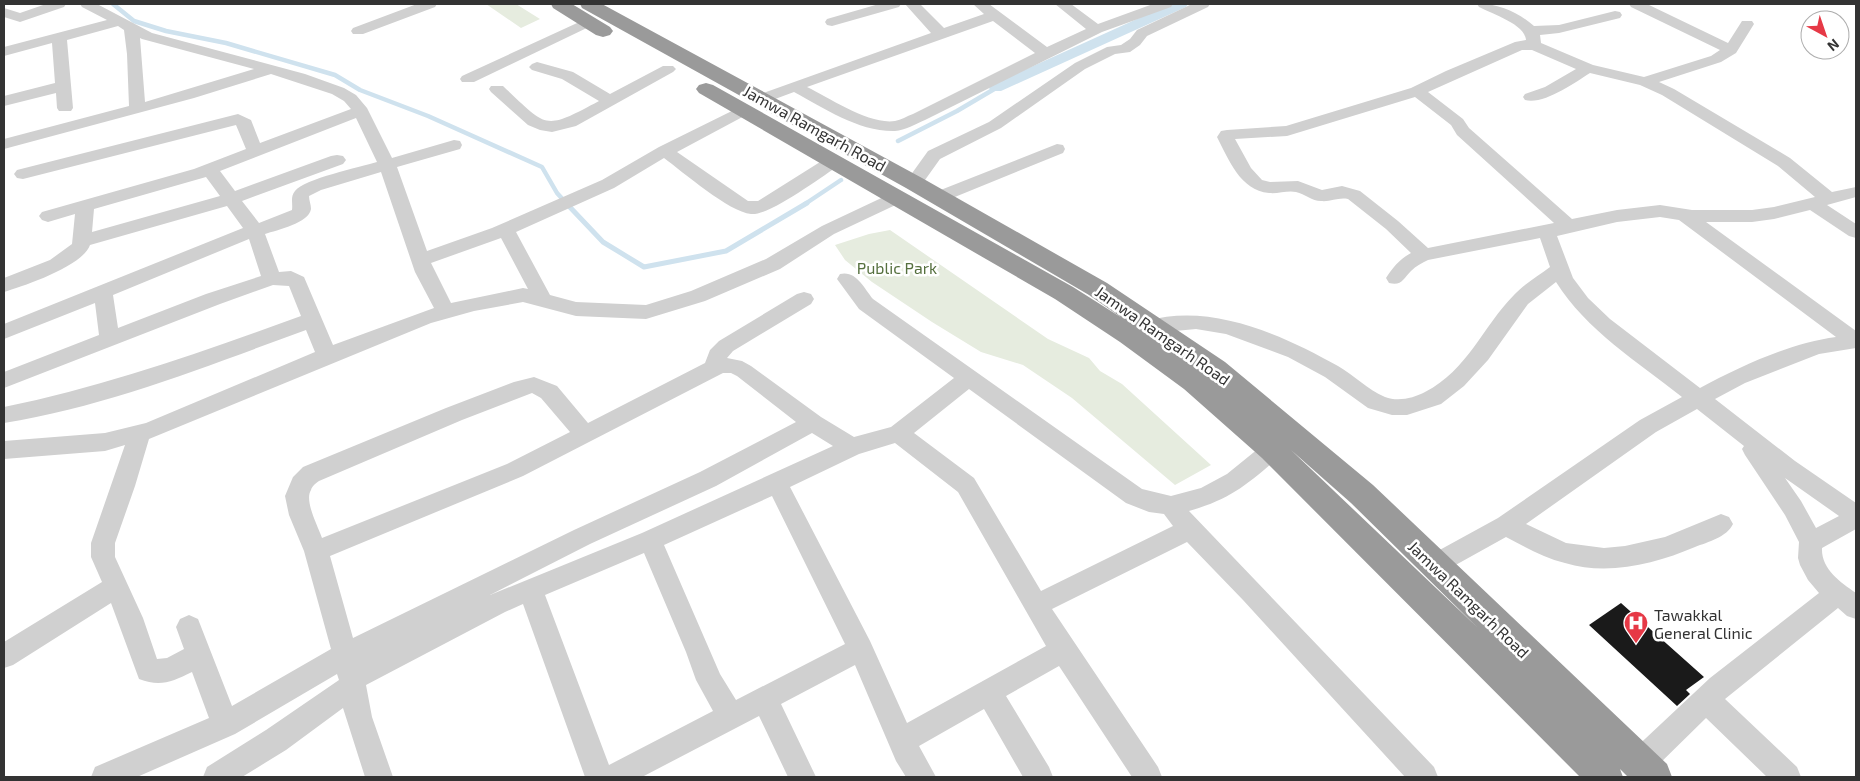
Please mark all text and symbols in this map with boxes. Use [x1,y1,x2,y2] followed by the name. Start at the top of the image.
[1800,10,1850,60] north arrow
[1824,36,1843,55] text: N
[740,81,890,175] street label: Jamwa Ramgarh Road
[857,258,937,277] park label: Public Park
[1092,281,1234,389] street label: Jamwa Ramgarh Road
[1405,537,1533,661] street label: Jamwa Ramgarh Road
[1654,605,1753,642] place label: Tawakkal General Clinic
[1623,610,1649,644] hospital icon: Tawakkal General Clinic

